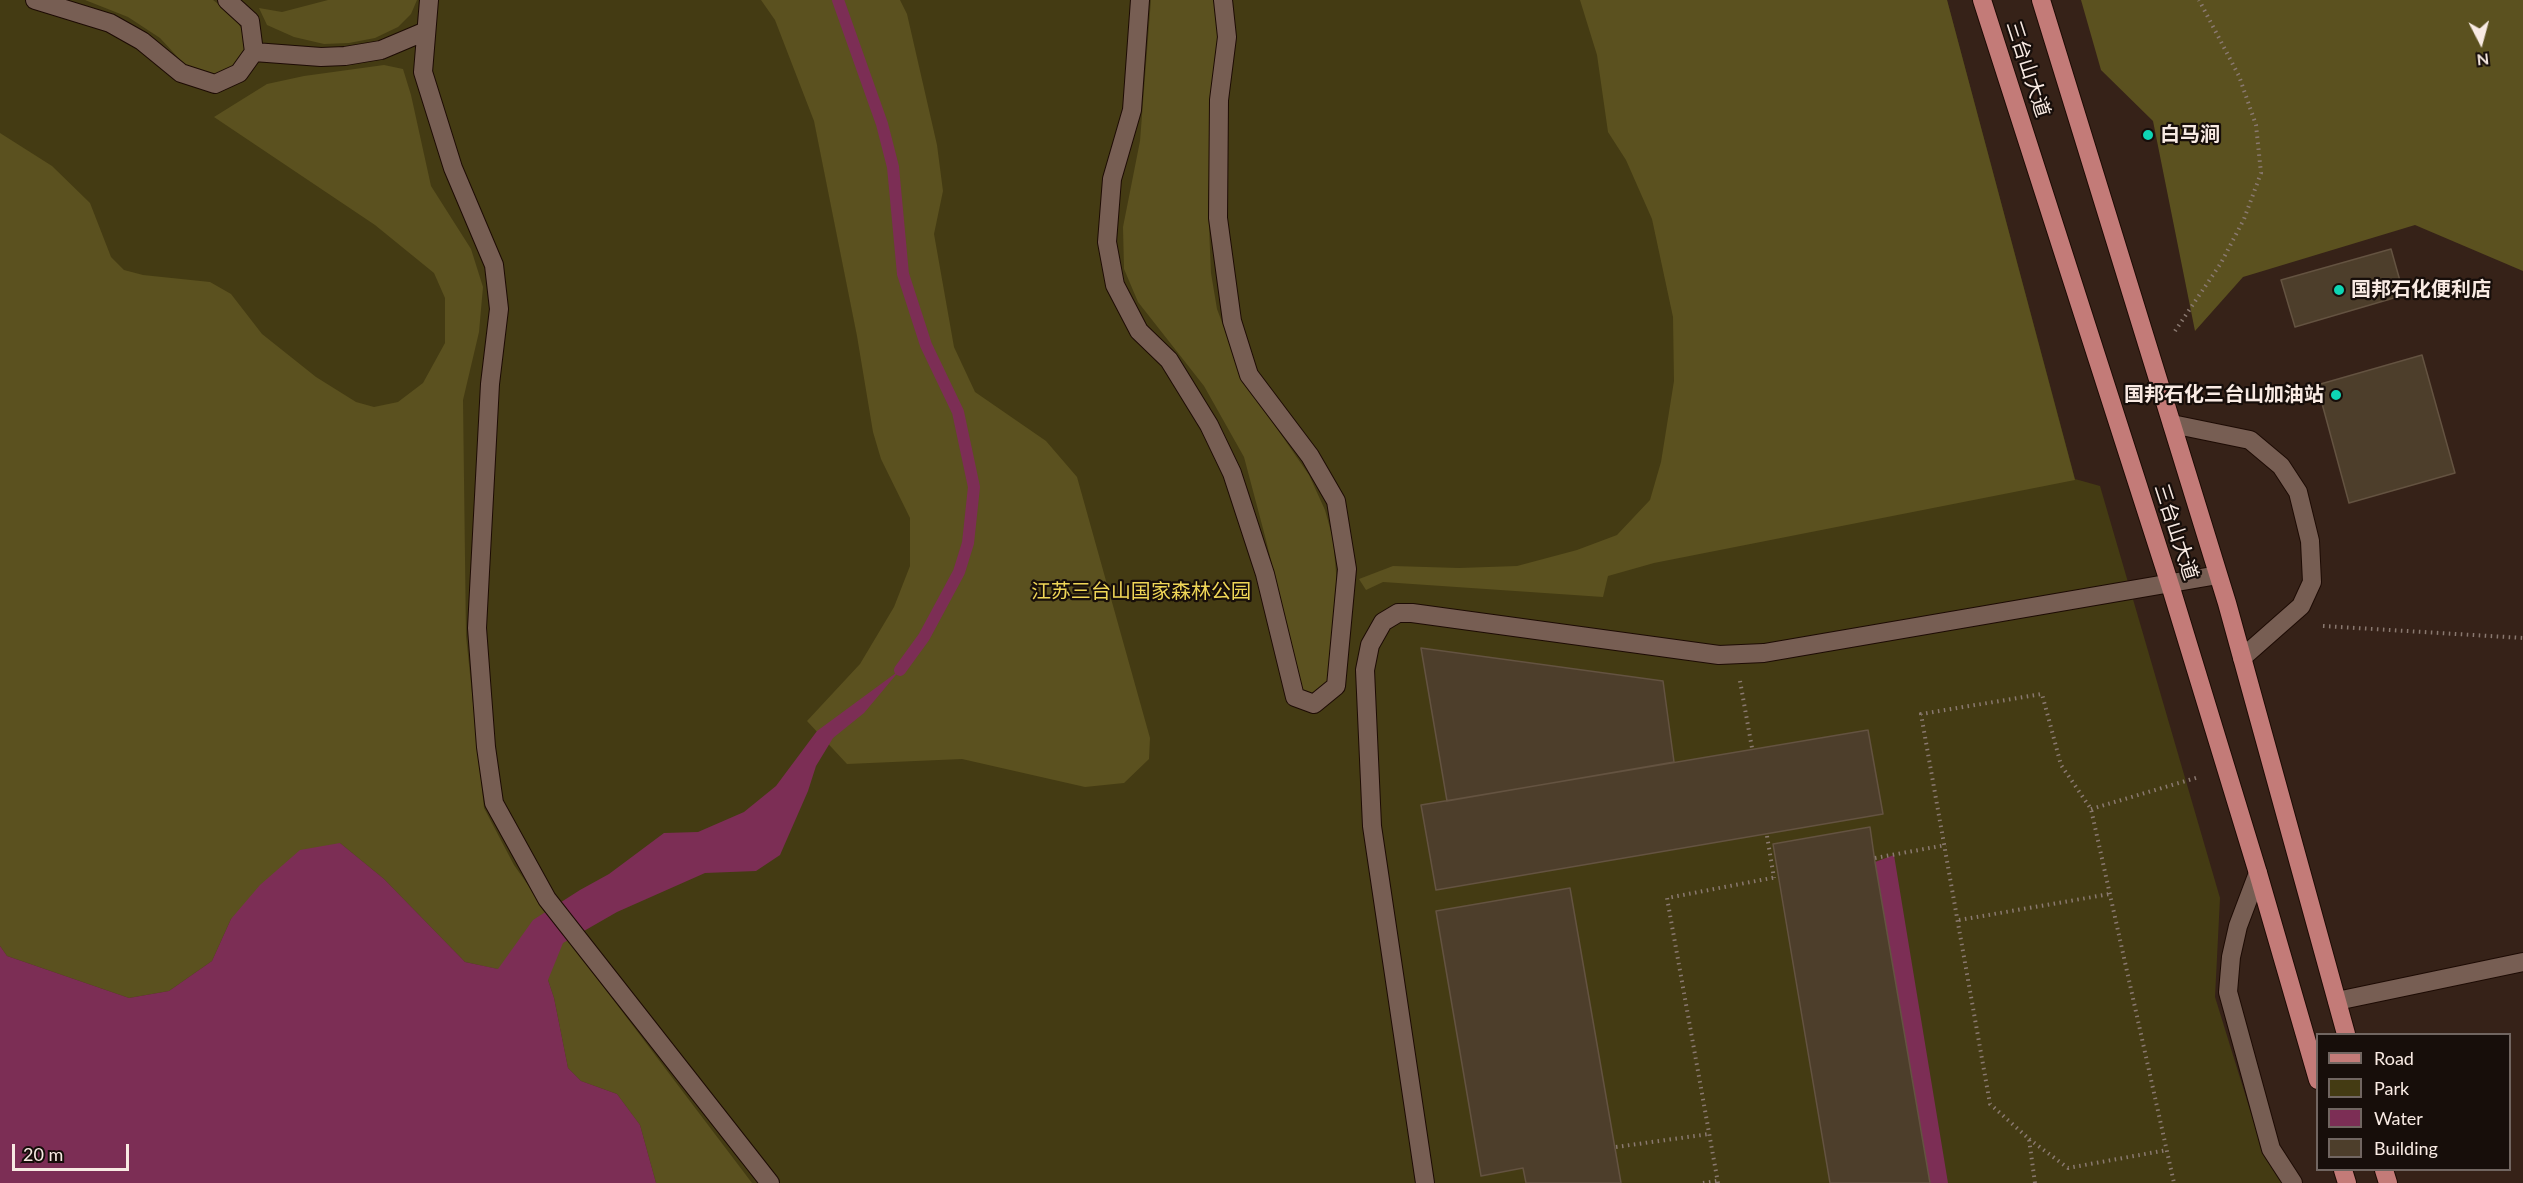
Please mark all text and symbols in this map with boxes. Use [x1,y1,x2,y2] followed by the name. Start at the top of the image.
[2451,12,2511,72] north arrow
[2001,18,2055,120] street label: 三台山大道
[2476,50,2490,70] text: N
[2160,123,2220,147] place label: 白马涧
[2141,128,2155,142] marker: 白马涧
[2351,278,2491,302] place label: 国邦石化便利店
[2332,283,2346,297] marker: 国邦石化便利店
[2124,383,2324,407] place label: 国邦石化三台山加油站
[2329,388,2343,402] marker: 国邦石化三台山加油站
[2149,481,2203,583] street label: 三台山大道
[1031,580,1251,604] park label: 江苏三台山国家森林公园
[2316,1033,2511,1171] legend
[2374,1047,2414,1069] text: Road
[2374,1077,2409,1099] text: Park
[2374,1107,2423,1129] text: Water
[15,1132,132,1170] scale bar
[2374,1137,2438,1159] text: Building
[23,1143,63,1165] text: 20 m

